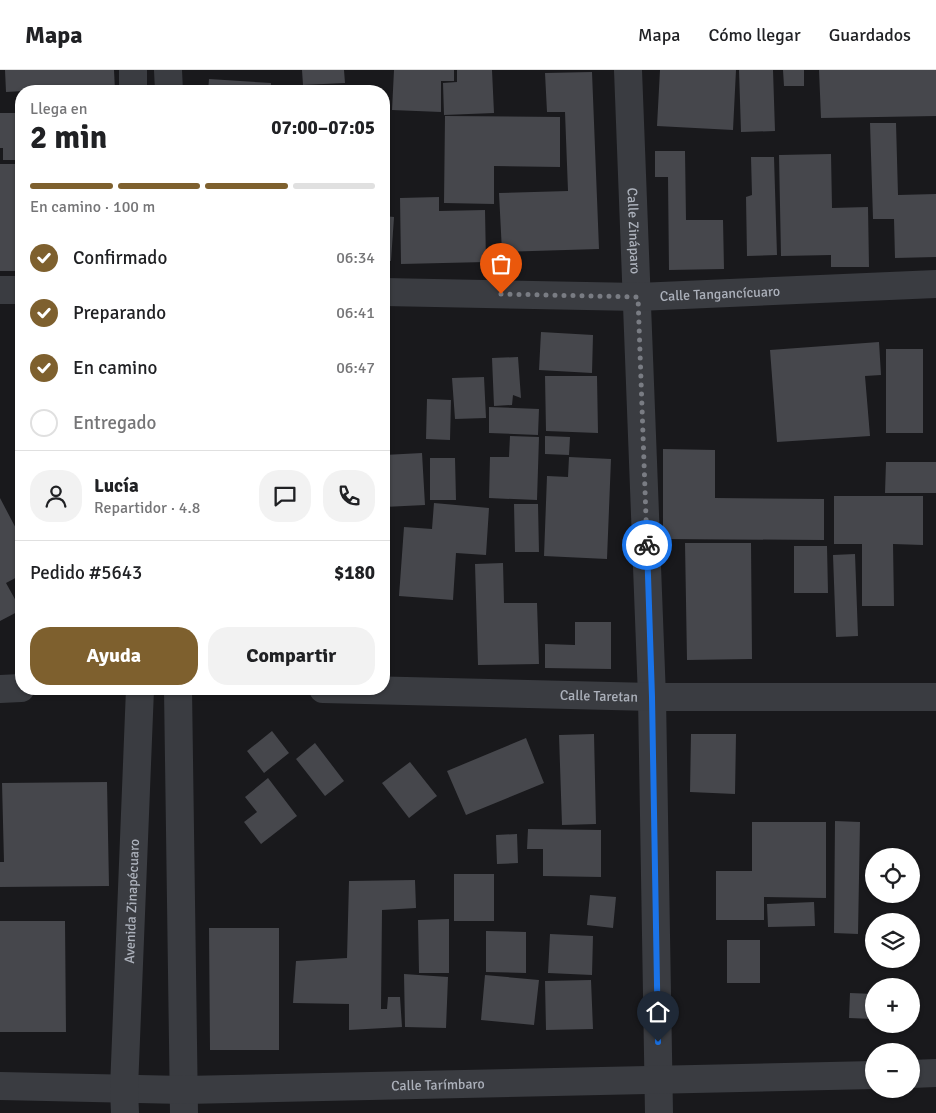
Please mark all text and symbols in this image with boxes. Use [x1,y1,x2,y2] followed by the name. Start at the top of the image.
[25,20,83,50] text: Mapa
[638,24,680,46] text: Mapa
[708,24,801,46] text: Cómo llegar
[829,24,911,46] text: Guardados
[30,99,88,119] text: Llega en
[271,116,375,140] text: 07:00–07:05
[30,118,107,157] text: 2 min
[624,187,644,275] street label: Calle Zináparo
[30,197,155,217] text: En camino · 100 m
[480,243,522,294] pin
[30,244,58,272] icon: check
[73,246,167,270] text: Confirmado
[336,248,375,268] text: 06:34
[487,250,515,278] icon: bag
[659,283,780,305] street label: Calle Tangancícuaro
[30,299,58,327] icon: check
[73,301,166,325] text: Preparando
[336,303,375,323] text: 06:41
[30,354,58,382] icon: check
[73,356,157,380] text: En camino
[336,358,375,378] text: 06:47
[73,411,156,435] text: Entregado
[30,470,82,522] button: person
[259,470,311,522] button: chat
[323,470,375,522] button: phone
[94,474,139,498] text: Lucía
[94,498,200,518] text: Repartidor · 4.8
[622,520,672,570] courier
[633,531,661,559] icon: bike
[30,561,142,585] text: Pedido #5643
[334,561,375,585] text: $180
[30,627,198,685] button: Ayuda
[208,627,375,685] button: Compartir
[560,687,638,706] street label: Calle Taretan
[121,838,143,964] street label: Avenida Zinapécuaro
[865,848,920,1098] map controls
[865,848,920,903] button: locate
[865,913,920,968] button: layers
[865,978,920,1033] button: +
[637,991,679,1042] pin
[644,998,672,1026] icon: home
[865,1043,920,1098] button: −
[391,1075,485,1094] street label: Calle Tarímbaro

